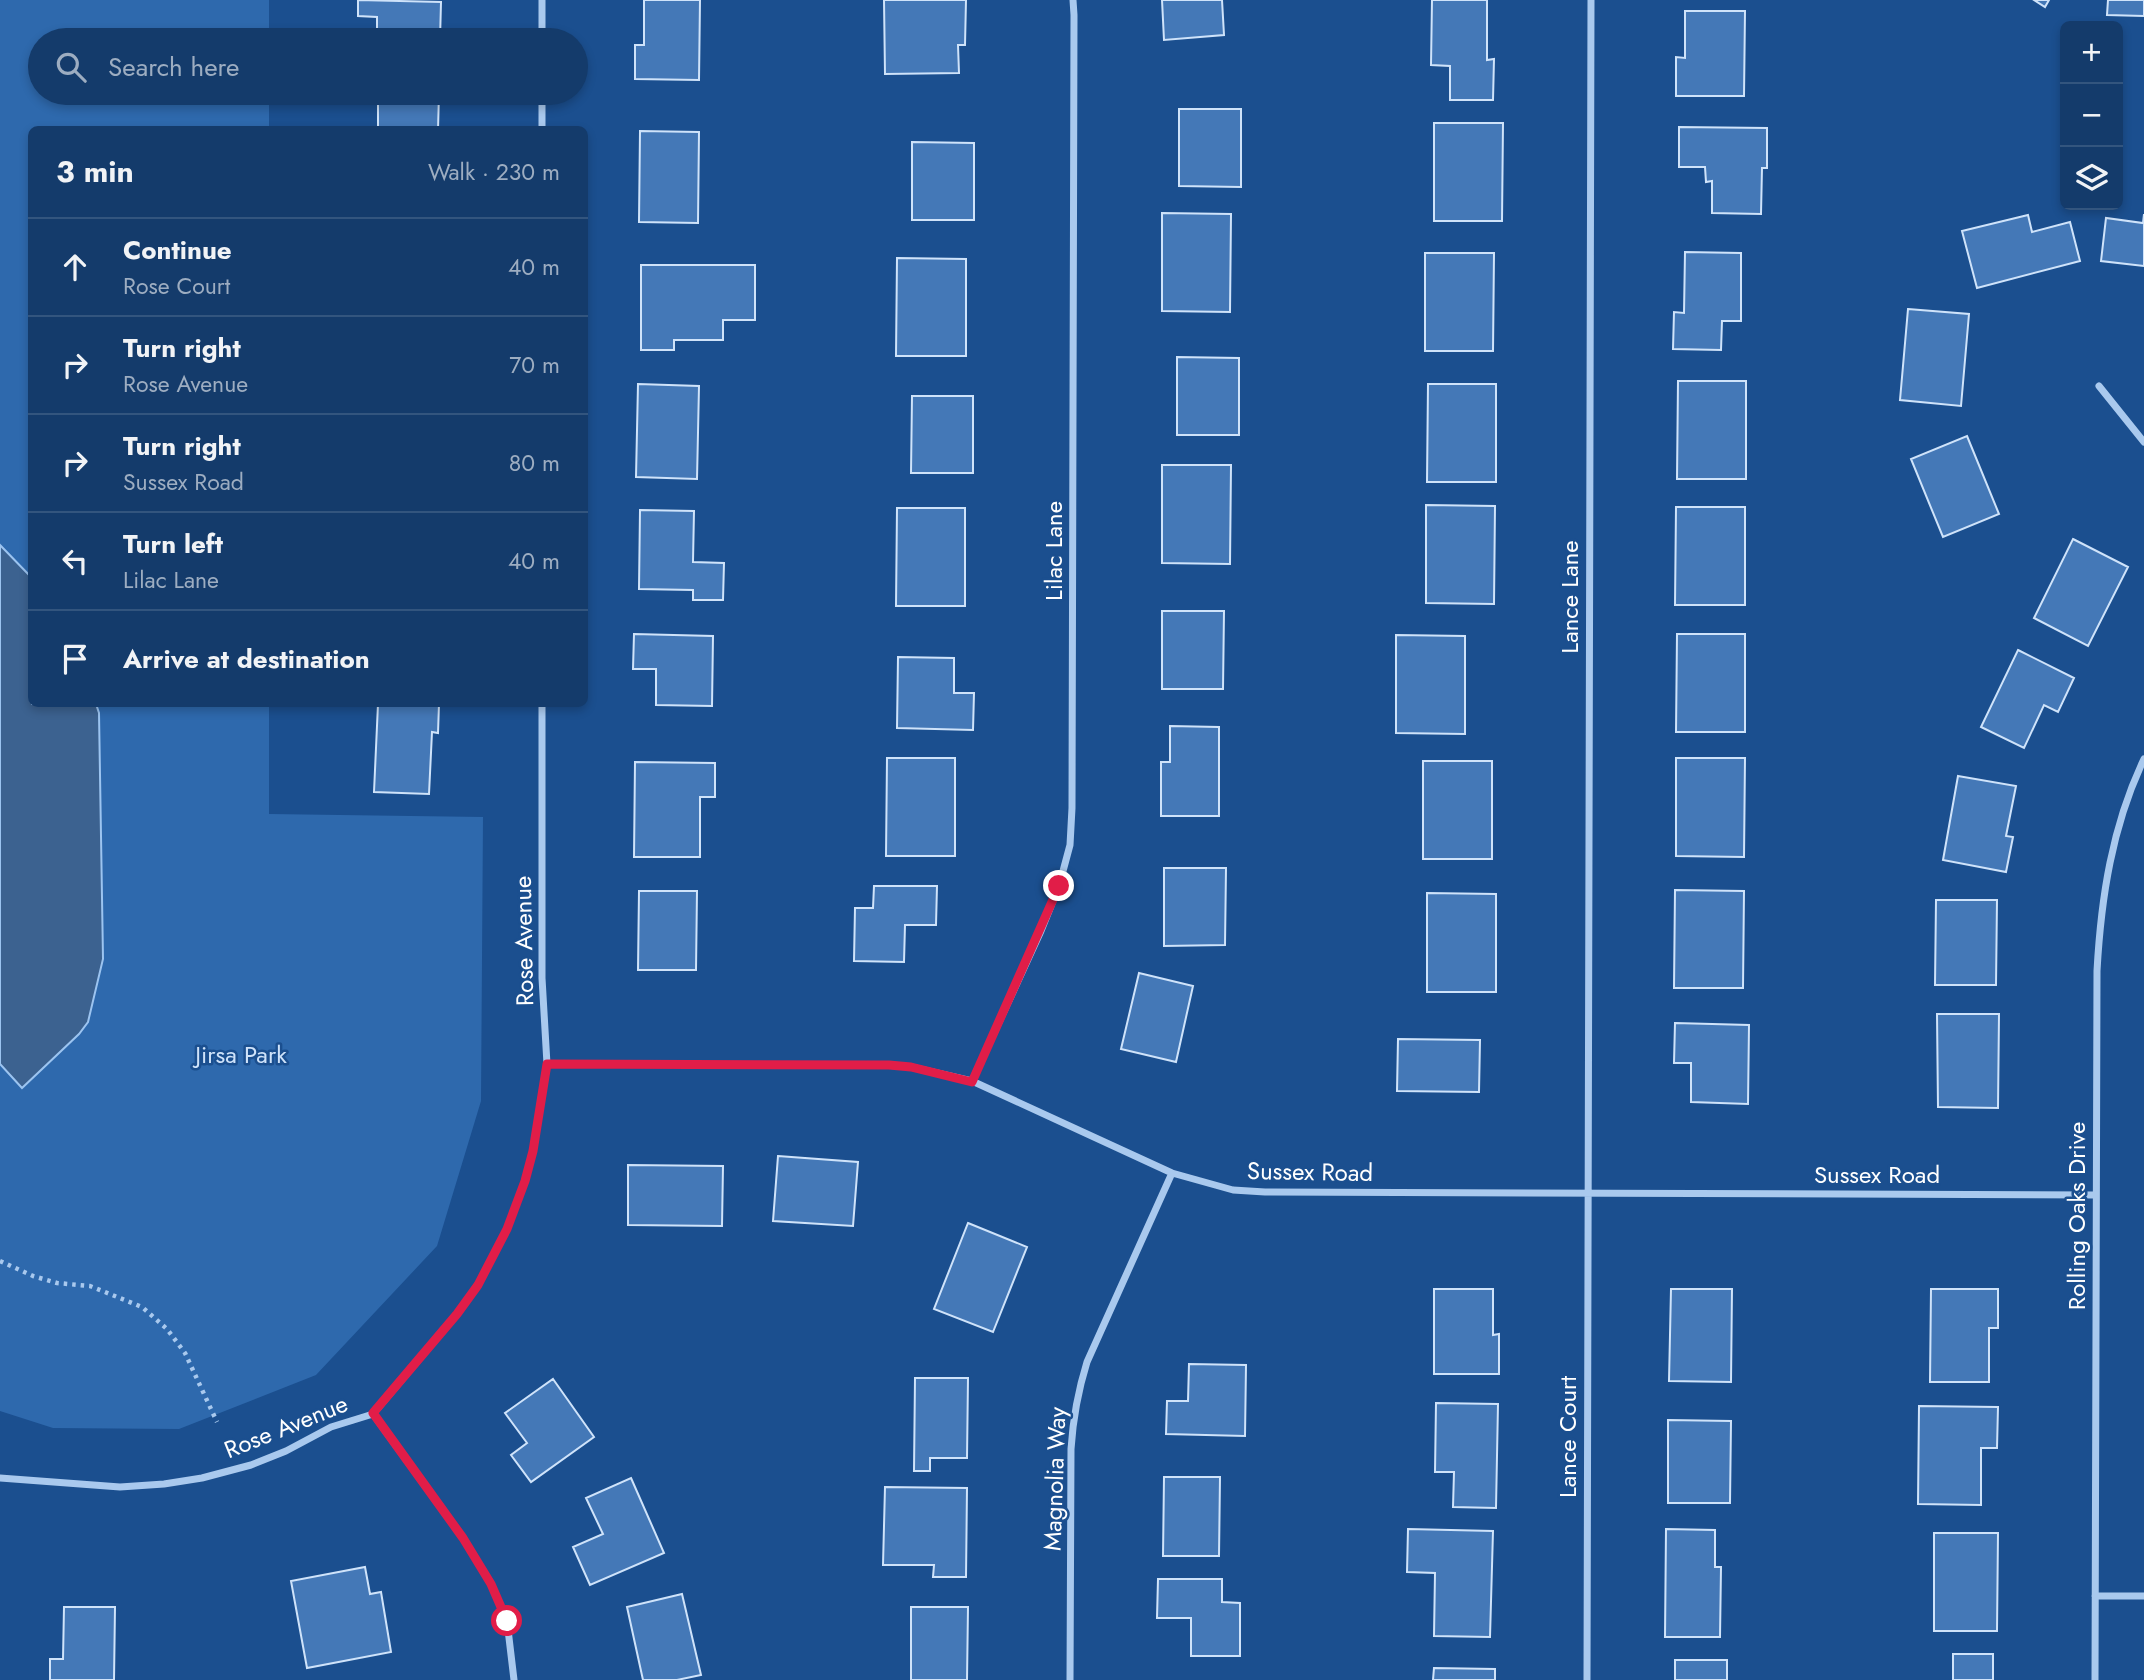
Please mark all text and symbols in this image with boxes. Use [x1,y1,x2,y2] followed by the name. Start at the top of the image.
[2060,21,2123,210] map controls
[2060,21,2123,84] button: +
[28,28,588,105] search box
[52,48,90,86] icon: search
[108,48,240,86] text: Search here
[2060,84,2123,147] button: −
[2060,147,2123,210] button: layers
[56,150,134,193] text: 3 min
[428,155,560,189] text: Walk · 230 m
[123,231,232,269] text: Continue
[56,248,94,286] icon: ahead
[508,250,560,284] text: 40 m
[123,269,230,303] text: Rose Court
[123,329,241,367] text: Turn right
[56,346,94,384] icon: right
[509,348,560,382] text: 70 m
[123,367,248,401] text: Rose Avenue
[123,427,241,465] text: Turn right
[56,444,94,482] icon: right
[509,446,560,480] text: 80 m
[123,465,244,499] text: Sussex Road
[1036,501,1071,601] street label: Lilac Lane
[123,525,223,563] text: Turn left
[1552,540,1587,654] street label: Lance Lane
[56,542,94,580] icon: left
[508,544,560,578] text: 40 m
[123,563,219,597] text: Lilac Lane
[56,640,94,678] icon: arrive
[123,640,370,678] text: Arrive at destination
[1043,870,1074,901] route end
[505,875,542,1007] street label: Rose Avenue
[192,1037,287,1072] park label: Jirsa Park
[2059,1122,2094,1310] street label: Rolling Oaks Drive
[1247,1153,1373,1190] street label: Sussex Road
[1814,1157,1940,1192] street label: Sussex Road
[1550,1376,1585,1498] street label: Lance Court
[219,1386,353,1467] street label: Rose Avenue
[1034,1406,1075,1552] street label: Magnolia Way
[491,1605,522,1636] route start

